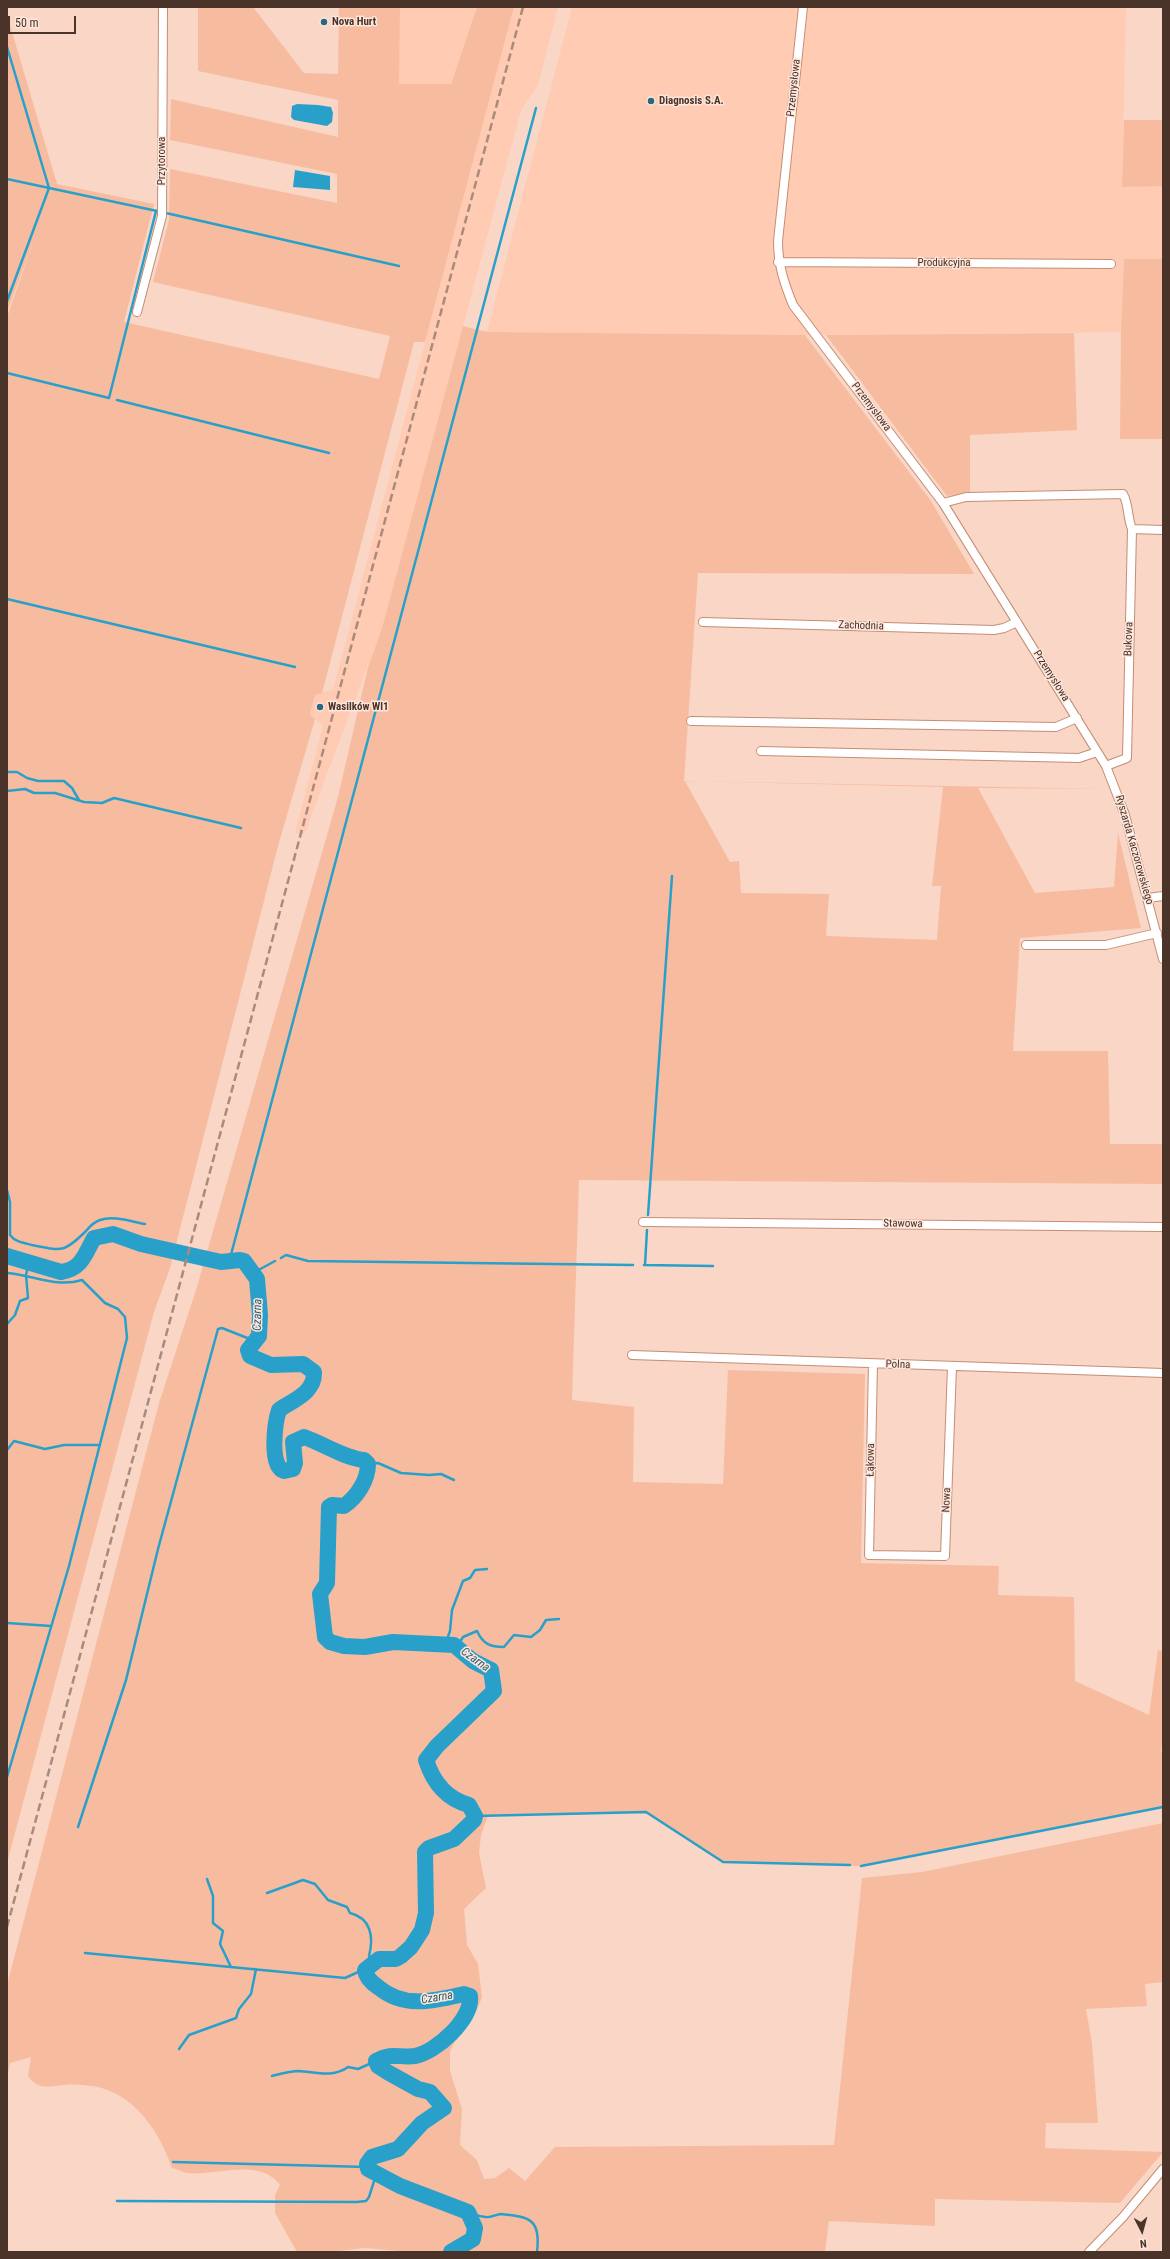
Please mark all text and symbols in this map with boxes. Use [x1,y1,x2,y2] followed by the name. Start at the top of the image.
[10,8,78,34] scale bar
[332,15,376,29] place label: Nova Hurt
[15,16,39,30] text: 50 m
[319,17,329,27] marker: Nova Hurt
[784,59,804,117] street label: Przemysłowa
[659,94,724,108] place label: Diagnosis S.A.
[646,96,656,106] marker: Diagnosis S.A.
[155,137,169,185] street label: Przytorowa
[917,256,971,270] street label: Produkcyjna
[848,380,894,434] street label: Przemysłowa
[838,619,884,633] street label: Zachodnia
[1122,622,1136,656] street label: Bukowa
[1030,648,1072,704] street label: Przemysłowa
[328,700,389,714] place label: Wasilków Wl1
[315,702,325,712] marker: Wasilków Wl1
[1112,794,1156,906] street label: Ryszarda Kaczorowskiego
[883,1217,923,1231] street label: Stawowa
[251,1299,265,1331] water label: Czarna
[885,1358,911,1372] street label: Polna
[864,1443,878,1477] street label: Łąkowa
[940,1487,954,1513] street label: Nowa
[458,1645,492,1675] water label: Czarna
[420,1988,454,2008] water label: Czarna
[1122,2211,1162,2251] north arrow
[1139,2237,1147,2250] text: N

